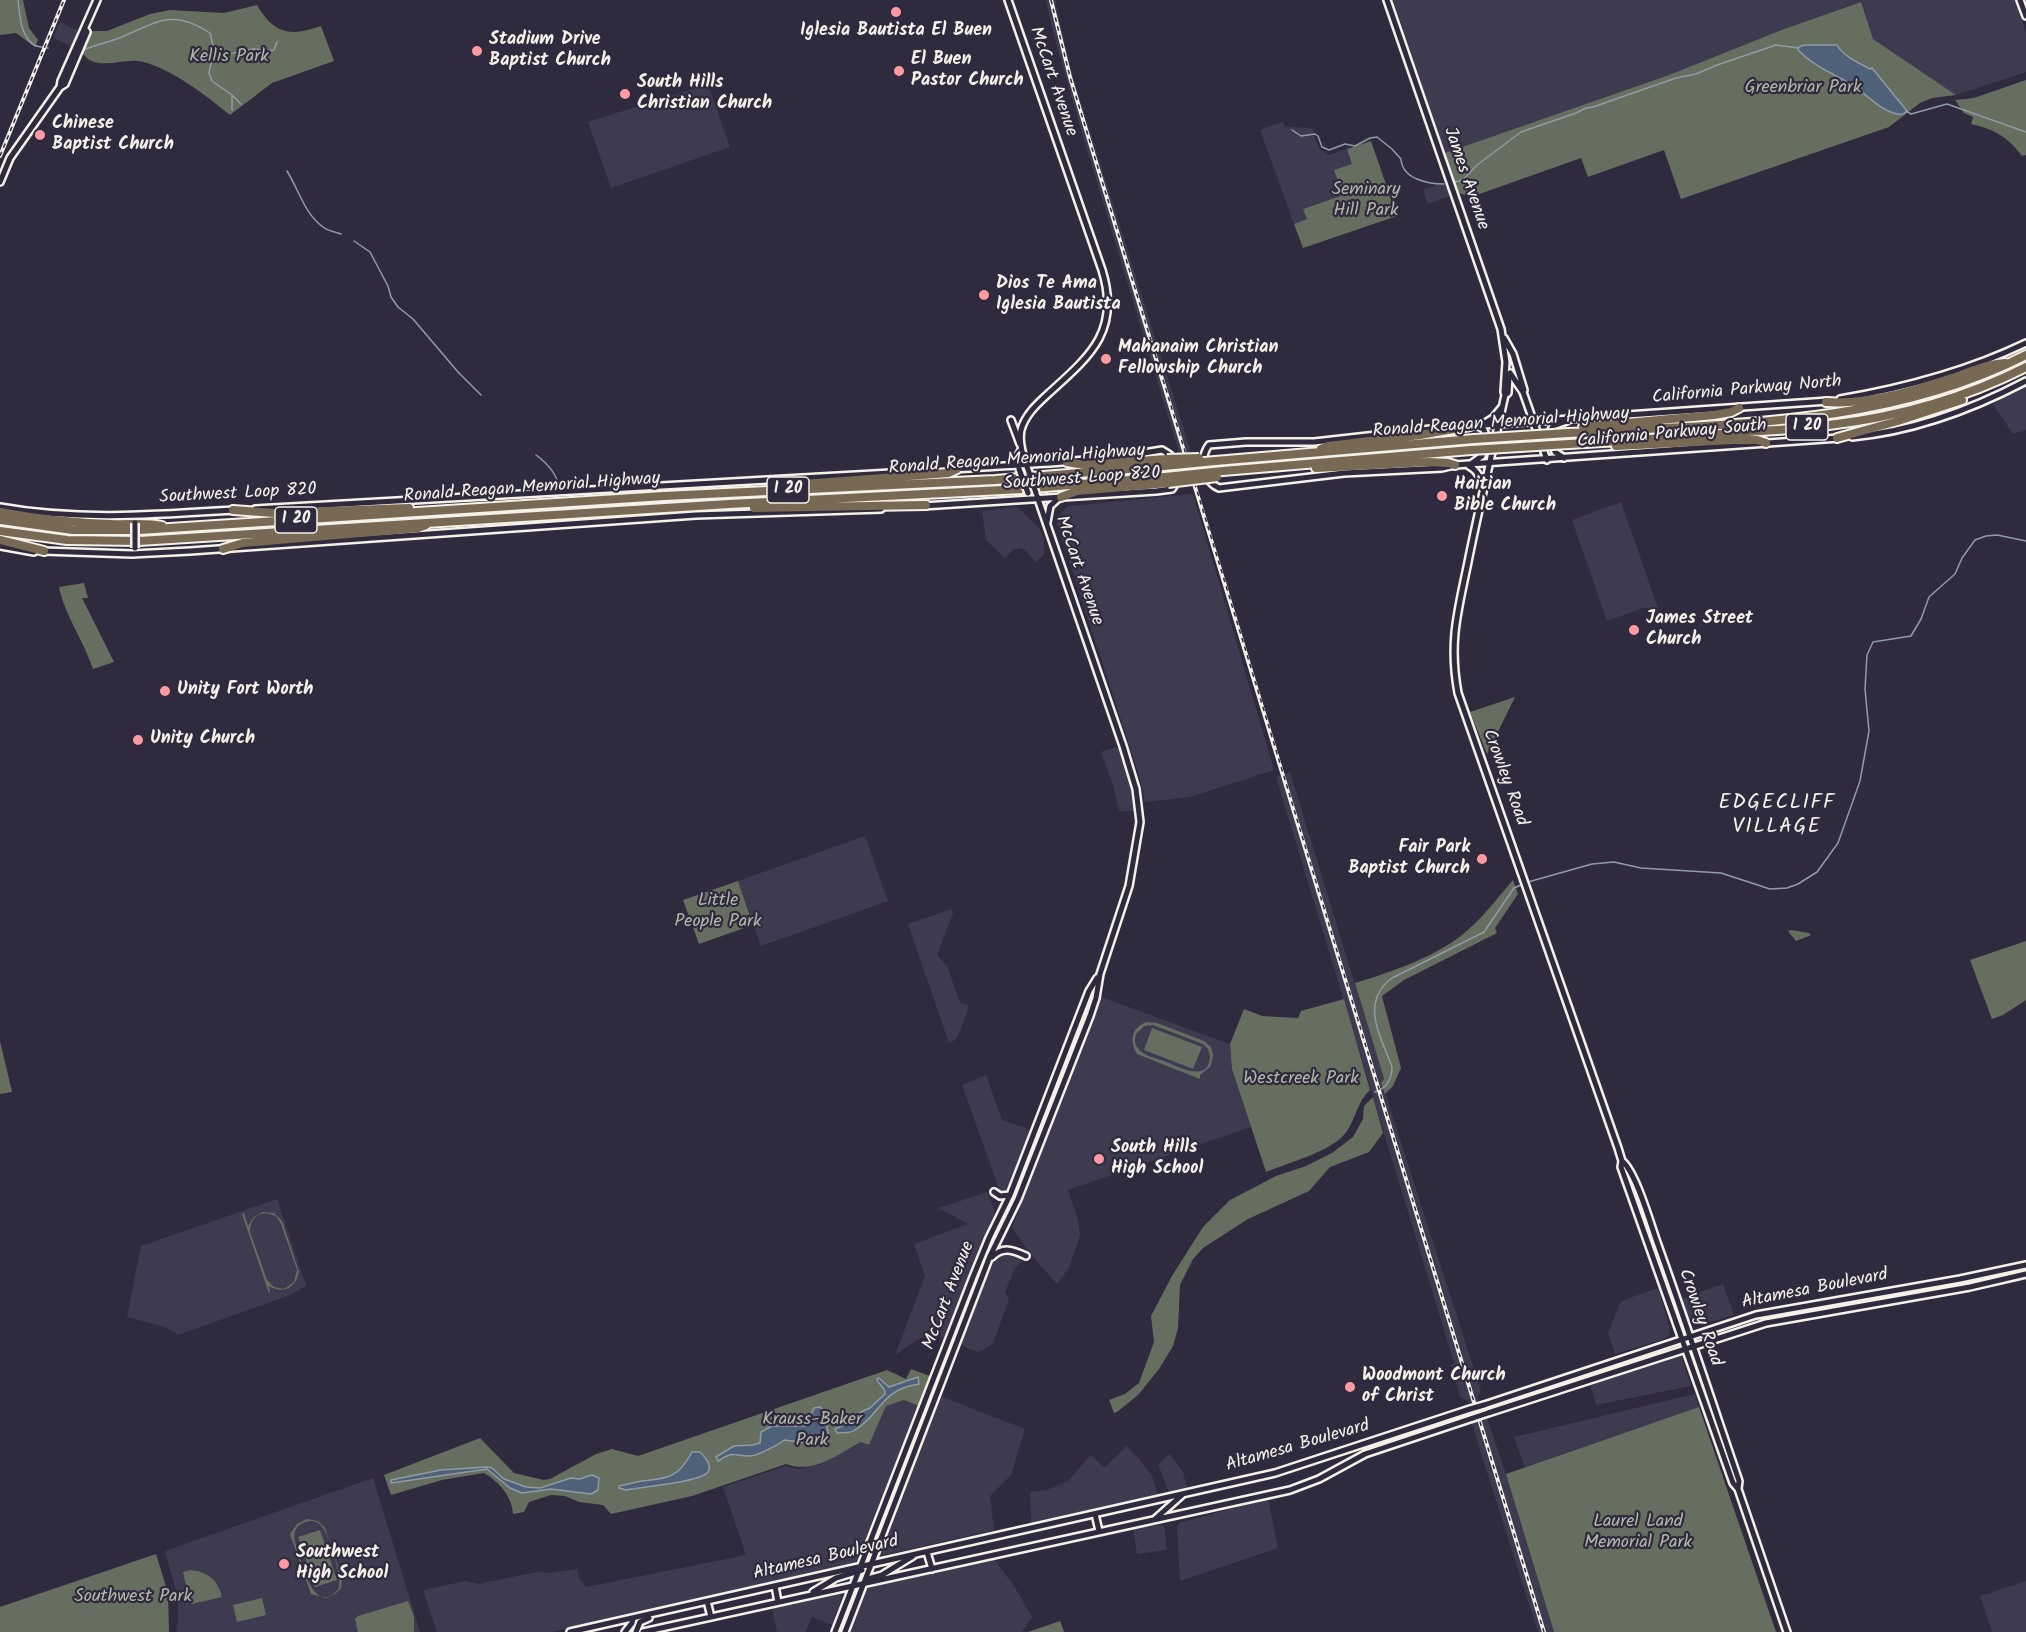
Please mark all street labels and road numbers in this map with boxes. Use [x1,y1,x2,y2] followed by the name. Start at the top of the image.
[1023,24,1081,140] street label: McCart Avenue
[1437,125,1493,233] street label: James Avenue
[1651,372,1843,410] street label: California Parkway North
[1372,404,1630,444] street label: Ronald Reagan Memorial Highway
[1786,414,1828,440] road number: I 20
[1576,416,1768,454] street label: California Parkway South
[888,441,1146,481] street label: Ronald Reagan Memorial Highway
[1003,464,1161,496] street label: Southwest Loop 820
[403,469,661,509] street label: Ronald Reagan Memorial Highway
[767,477,809,503] road number: I 20
[159,480,317,510] street label: Southwest Loop 820
[275,507,317,533] road number: I 20
[1049,513,1107,629] street label: McCart Avenue
[1477,727,1531,829] street label: Crowley Road
[919,1239,981,1353] street label: McCart Avenue
[1740,1265,1890,1315] street label: Altamesa Boulevard
[1672,1267,1726,1369] street label: Crowley Road
[1224,1416,1372,1478] street label: Altamesa Boulevard
[751,1532,901,1586] street label: Altamesa Boulevard

